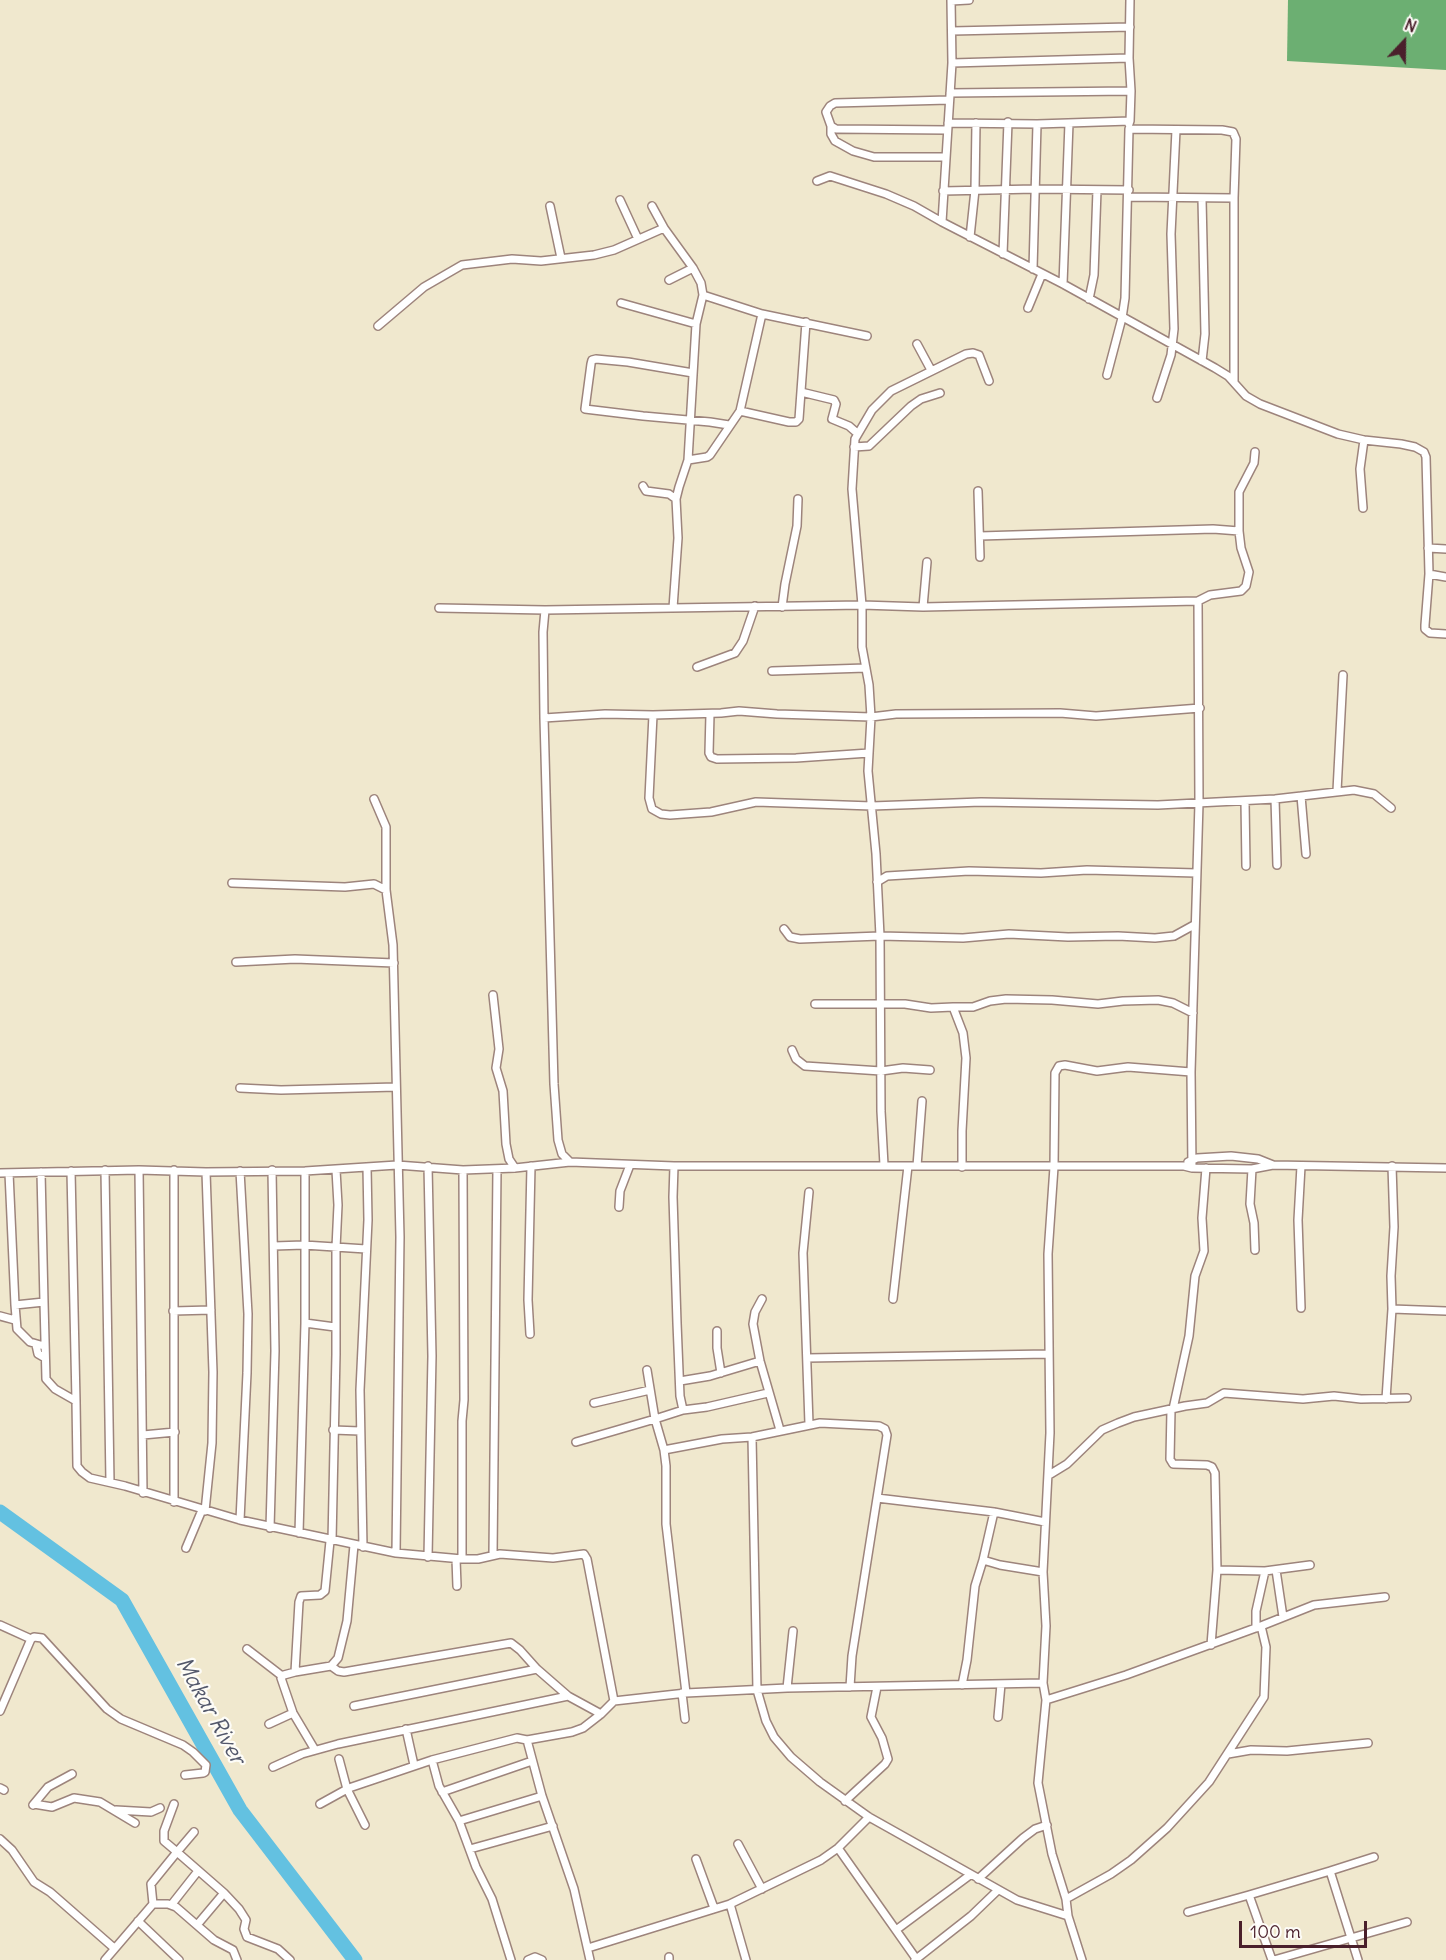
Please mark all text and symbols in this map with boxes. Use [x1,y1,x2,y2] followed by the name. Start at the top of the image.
[1374,12,1434,72] north arrow
[1402,14,1420,37] text: N
[170,1653,250,1769] water label: Makar River
[1242,1909,1370,1947] scale bar
[1250,1920,1301,1943] text: 100 m

